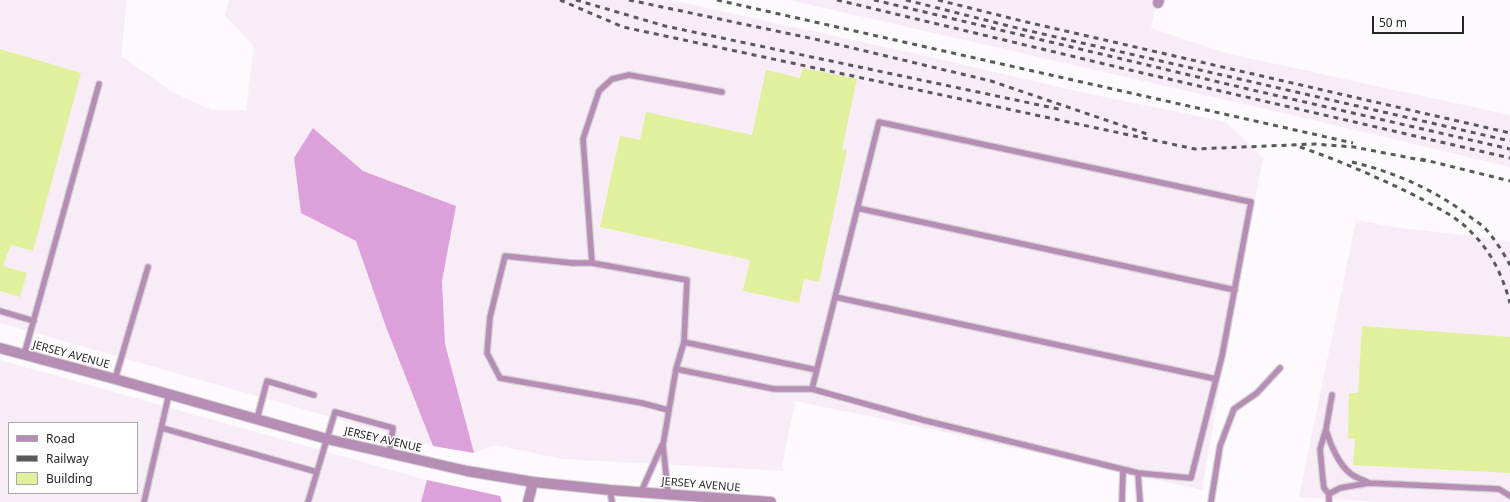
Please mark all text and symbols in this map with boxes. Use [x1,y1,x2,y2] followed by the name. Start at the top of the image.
[1374,8,1466,34] scale bar
[1379,14,1407,31] text: 50 m
[31,338,111,372] street label: JERSEY AVENUE
[8,422,138,494] legend
[343,425,423,455] street label: JERSEY AVENUE
[46,430,75,447] text: Road
[46,450,89,467] text: Railway
[46,470,93,487] text: Building
[661,475,741,495] street label: JERSEY AVENUE

